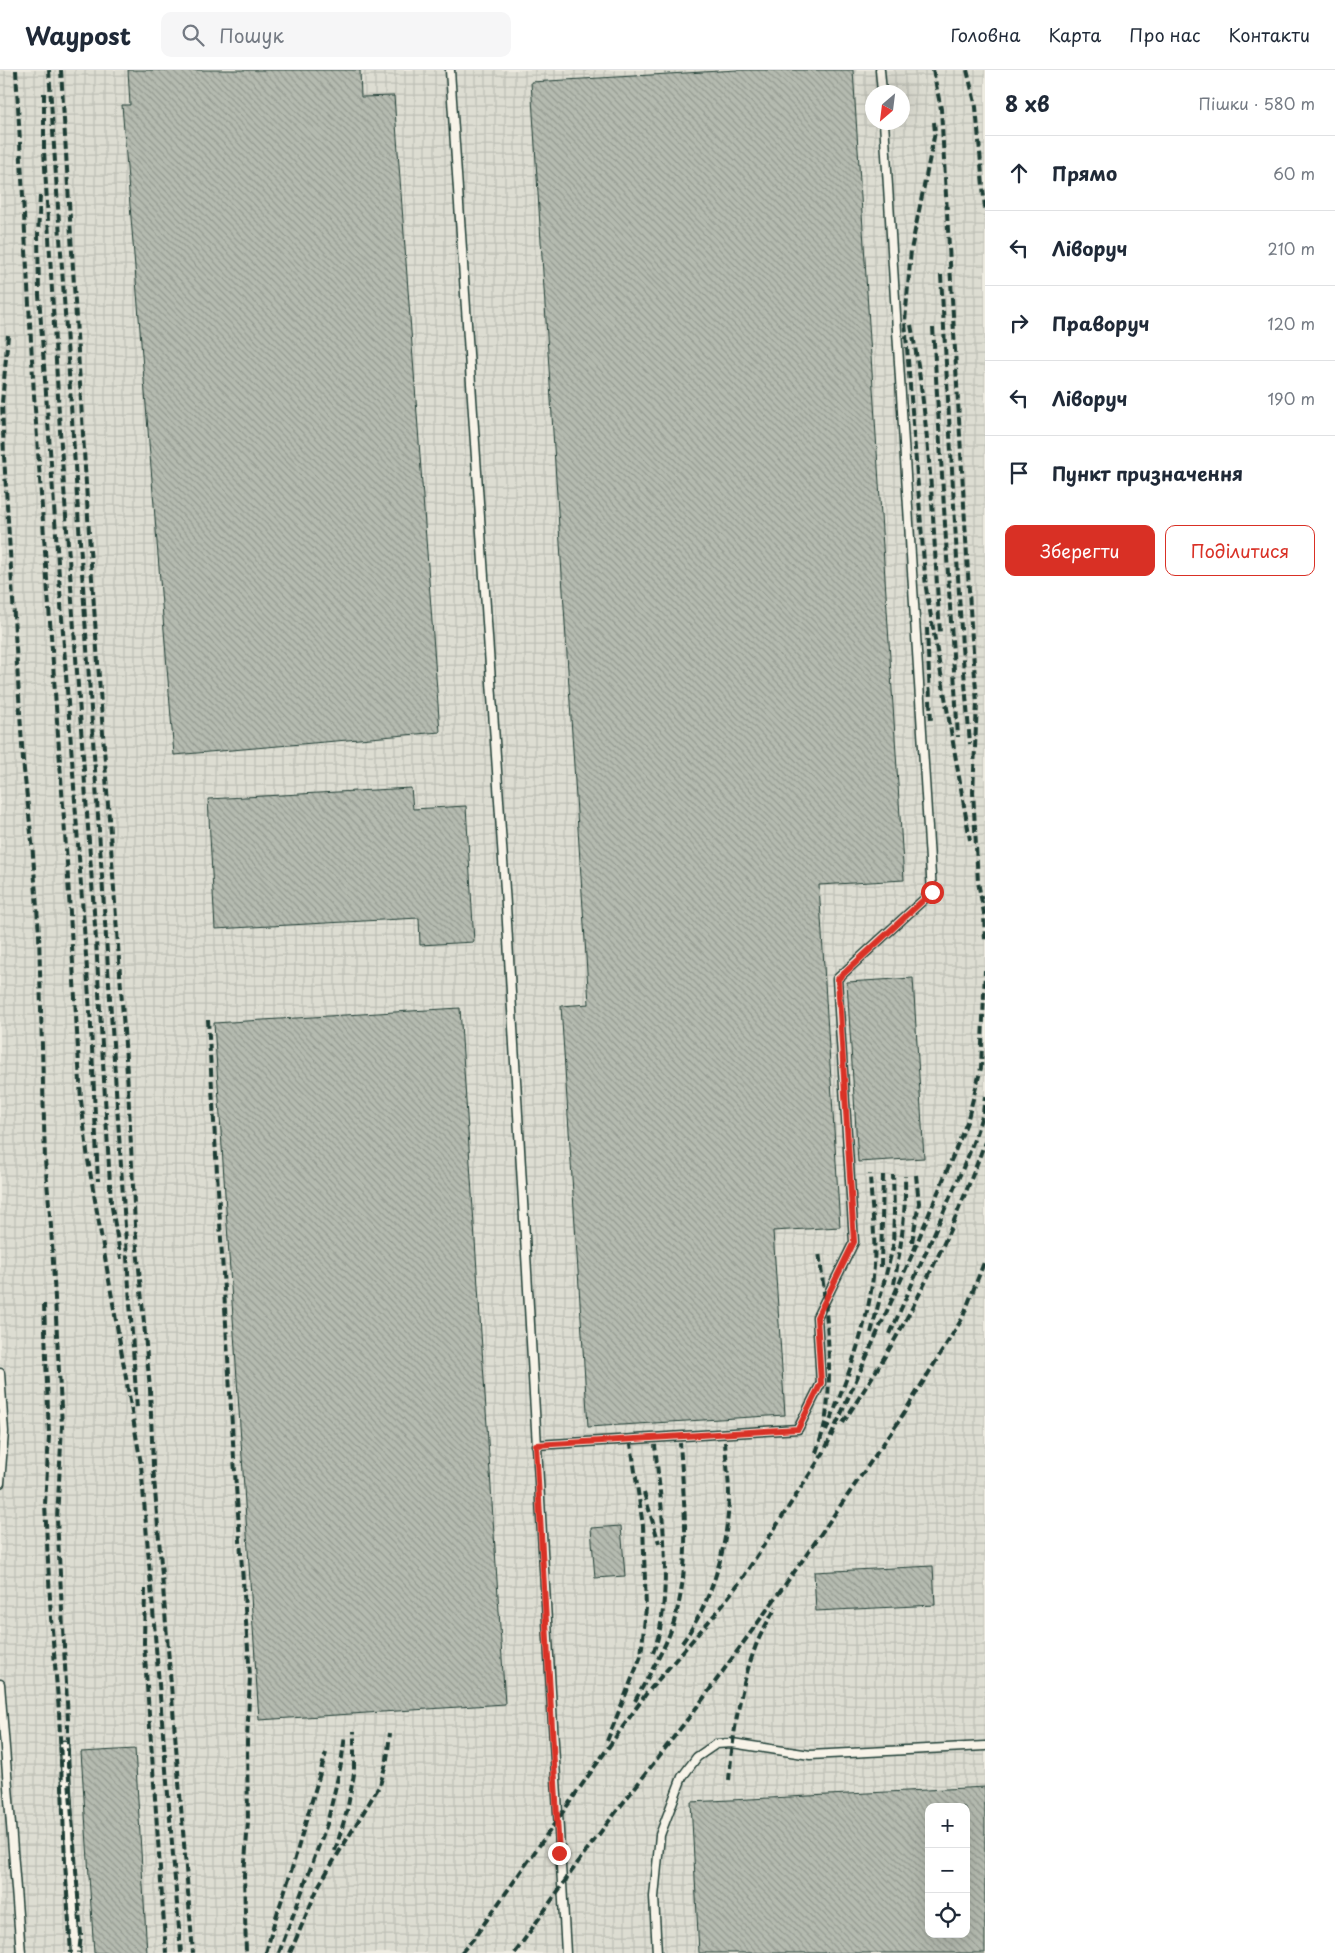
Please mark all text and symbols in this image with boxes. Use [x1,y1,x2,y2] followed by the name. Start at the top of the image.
[161,12,511,57] search box
[25,17,131,53] text: Waypost
[179,21,207,49] icon: search
[219,21,284,49] text: Пошук
[950,21,1020,48] text: Головна
[1048,21,1101,48] text: Карта
[1129,21,1201,48] text: Про нас
[1229,21,1310,48] text: Контакти
[865,85,910,130] north arrow
[1005,87,1049,119] text: 8 хв
[1198,91,1315,115] text: Пішки · 580 m
[1005,159,1033,187] icon: ahead
[1052,159,1117,187] text: Прямо
[1273,161,1315,185] text: 60 m
[1005,234,1033,262] icon: left
[1052,234,1128,262] text: Ліворуч
[1267,236,1315,260] text: 210 m
[1005,309,1033,337] icon: right
[1052,309,1149,337] text: Праворуч
[1268,311,1315,335] text: 120 m
[1005,384,1033,412] icon: left
[1052,384,1128,412] text: Ліворуч
[1267,386,1315,410] text: 190 m
[1005,459,1033,487] icon: arrive
[1052,459,1243,487] text: Пункт призначення
[1005,525,1155,576] button: Зберегти
[1165,525,1315,576] button: Поділитися
[921,881,944,904] route start
[925,1803,970,1938] map controls
[925,1803,970,1848] button: +
[548,1842,571,1865] route end
[925,1848,970,1893] button: −
[925,1893,970,1938] button: locate

